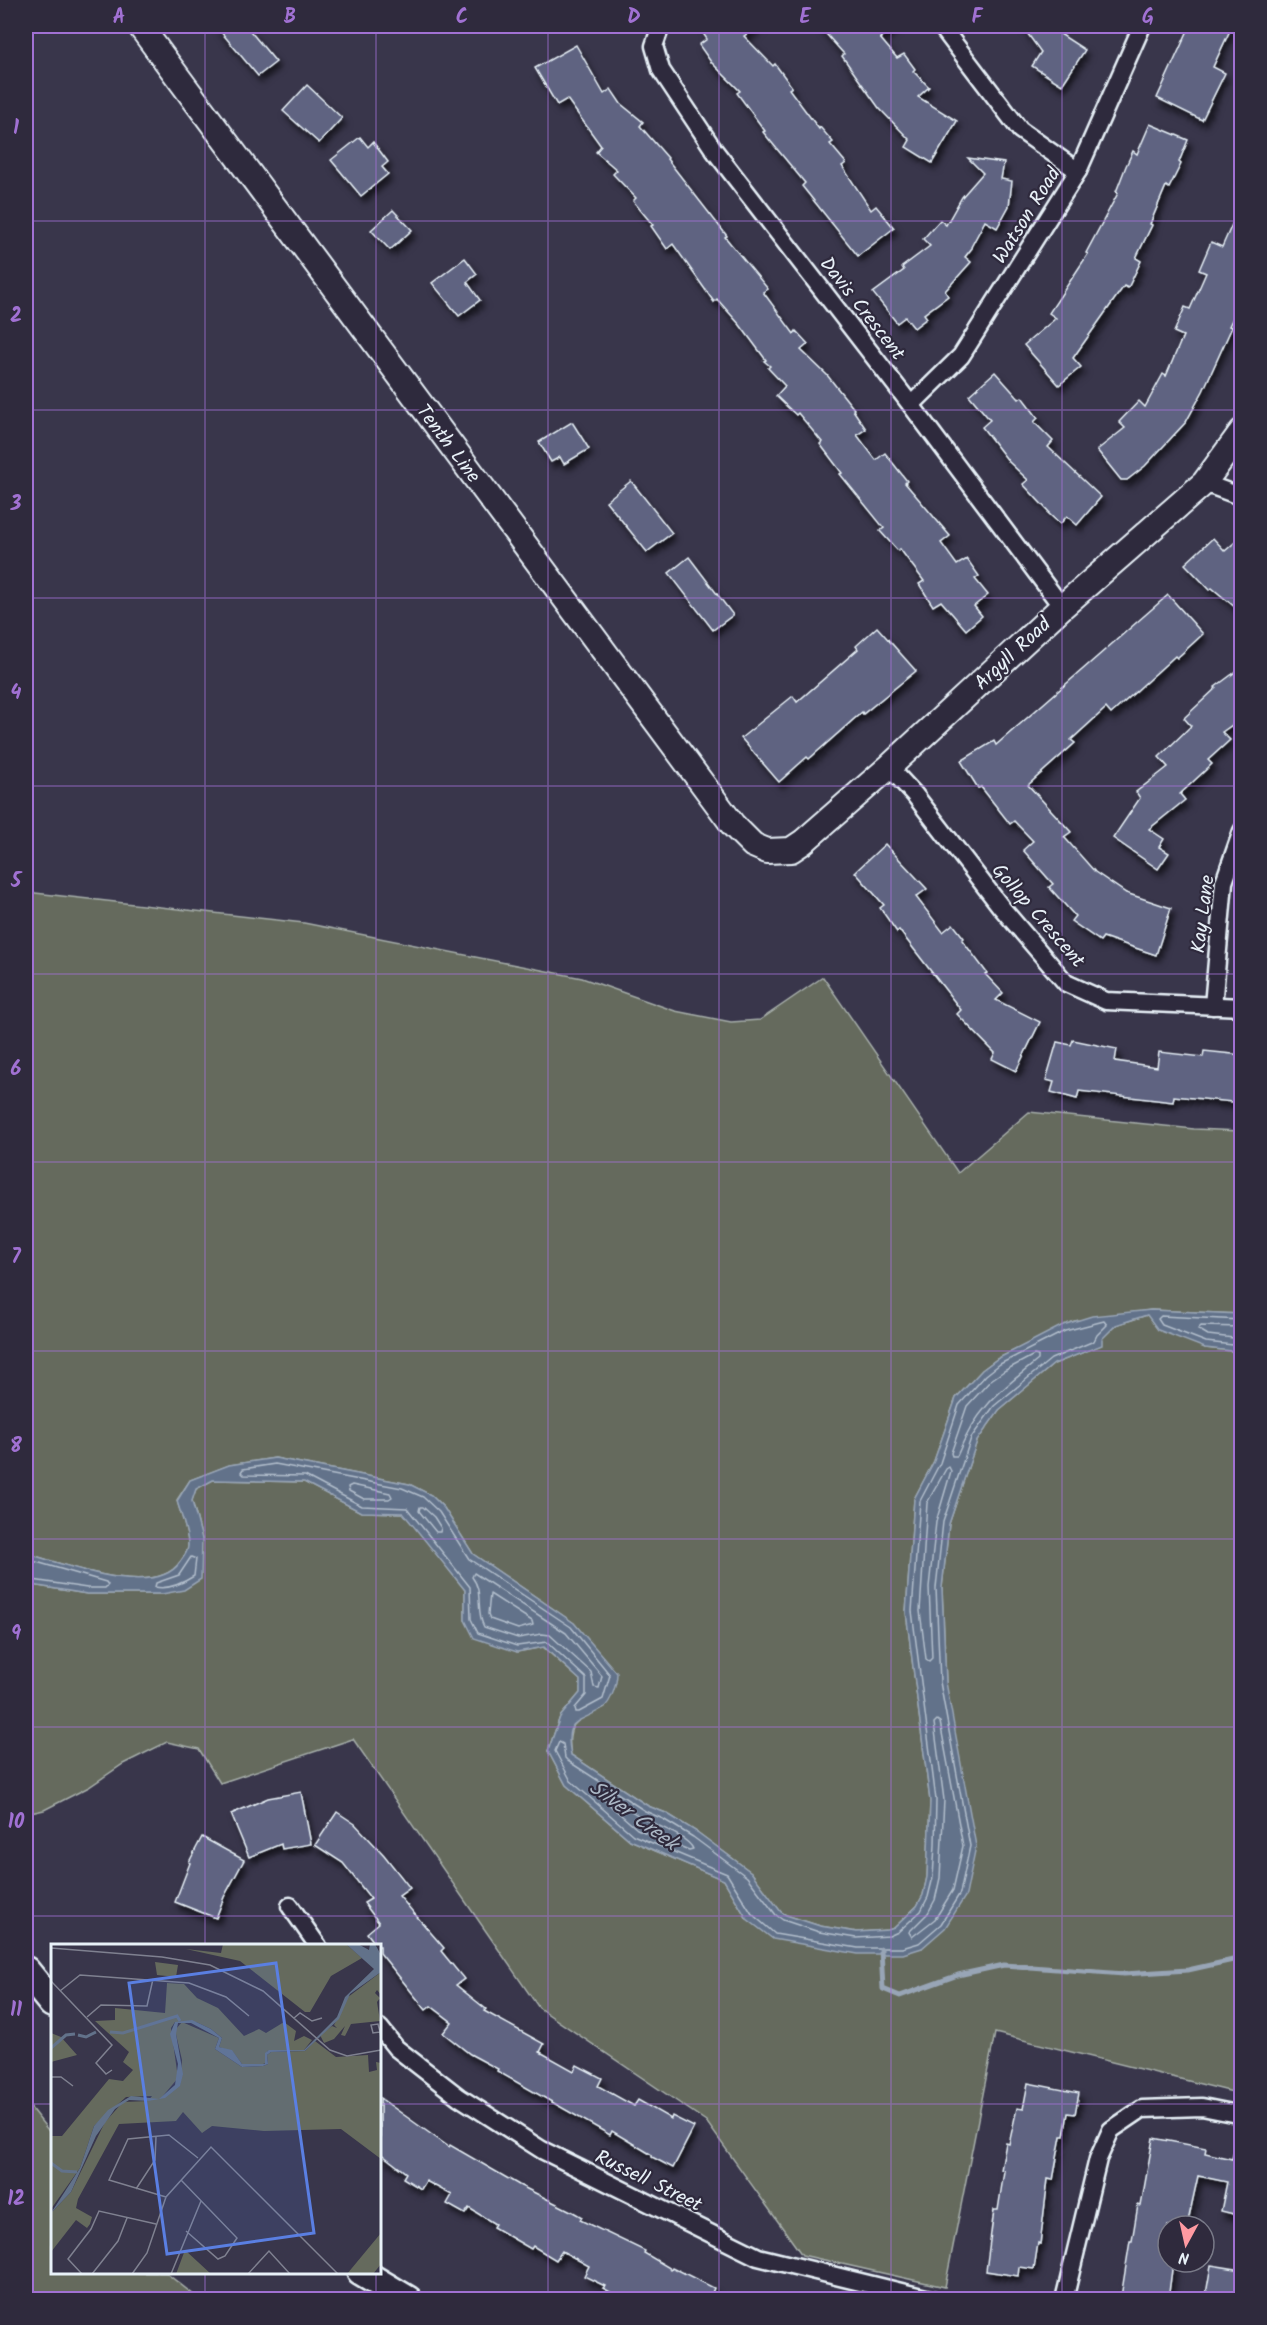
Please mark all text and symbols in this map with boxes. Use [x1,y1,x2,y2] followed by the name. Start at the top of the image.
[113,2,125,34] text: A
[284,2,296,34] text: B
[456,2,468,34] text: C
[627,2,641,34] text: D
[799,2,811,34] text: E
[972,2,984,34] text: F
[1142,2,1154,34] text: G
[13,113,19,145] text: 1
[985,160,1071,271] street label: Watson Road
[811,250,912,368] street label: Davis Crescent
[10,301,22,333] text: 2
[407,398,488,491] street label: Tenth Line
[10,489,22,521] text: 3
[967,609,1060,699] street label: Argyll Road
[11,678,22,710] text: 4
[983,857,1092,976] street label: Gollop Crescent
[10,866,23,898] text: 5
[1183,873,1225,955] street label: Kay Lane
[11,1054,22,1086] text: 6
[11,1242,21,1274] text: 7
[10,1431,22,1463] text: 8
[11,1619,21,1651] text: 9
[582,1773,687,1862] water label: Silver Creek
[8,1807,25,1839] text: 10
[51,1944,381,2274] inset map
[10,1995,22,2027] text: 11
[589,2142,707,2222] street label: Russell Street
[7,2184,25,2216] text: 12
[1156,2214,1216,2274] north arrow
[1177,2244,1191,2270] text: N

